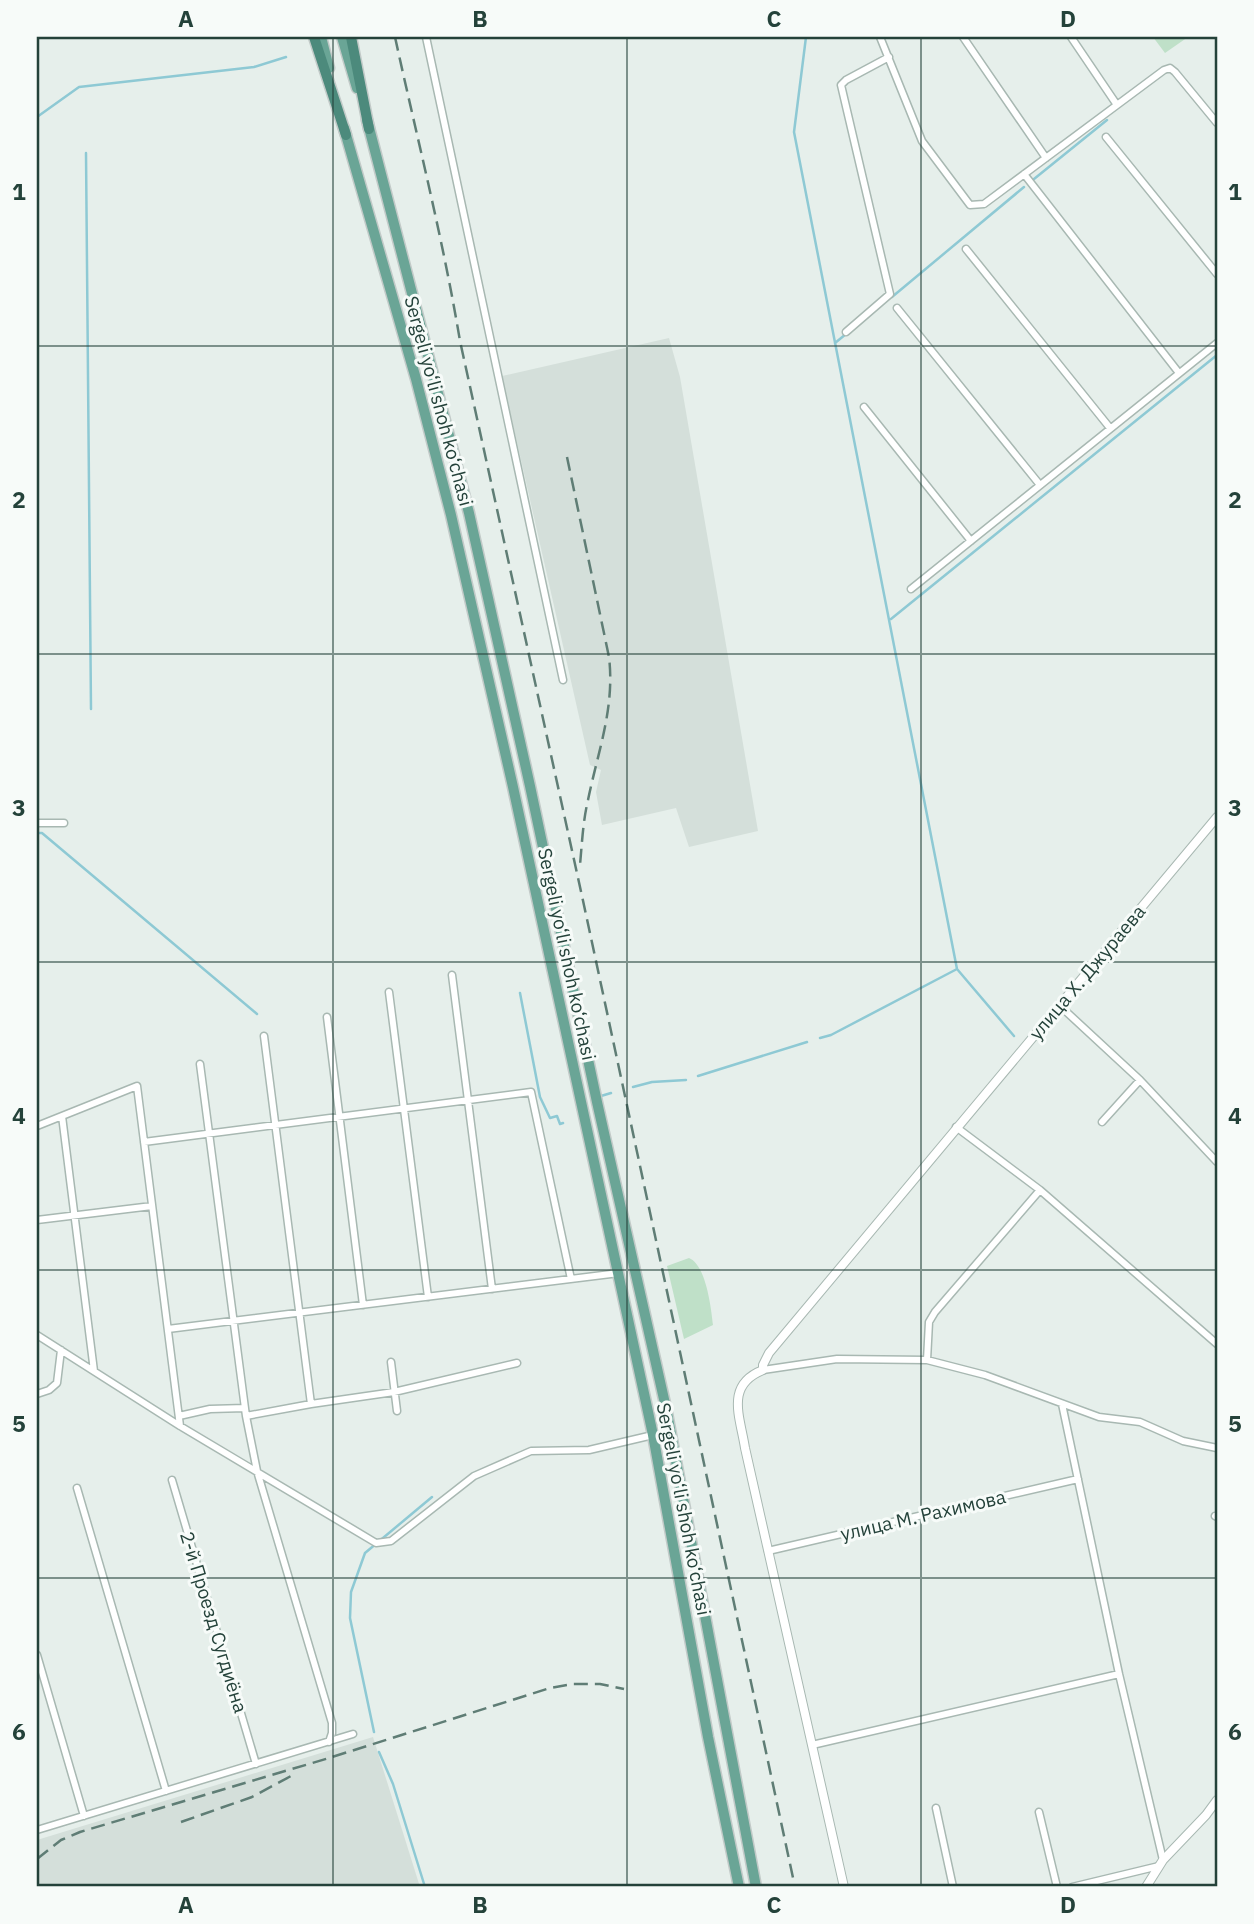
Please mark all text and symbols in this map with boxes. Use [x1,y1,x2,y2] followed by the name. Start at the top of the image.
[178,3,194,33] text: A
[472,3,488,33] text: B
[767,3,782,33] text: C
[1060,3,1076,33] text: D
[12,176,26,206] text: 1
[1228,176,1242,206] text: 1
[399,293,479,509] street label: Sergeli yo‘li shoh ko‘chasi
[12,484,26,514] text: 2
[1228,484,1242,514] text: 2
[12,792,26,822] text: 3
[1228,792,1242,822] text: 3
[533,846,601,1062] street label: Sergeli yo‘li shoh ko‘chasi
[1024,900,1150,1044] street label: улица Х. Джураева
[12,1100,26,1130] text: 4
[1228,1100,1242,1130] text: 4
[652,1401,716,1617] street label: Sergeli yo‘li shoh ko‘chasi
[12,1408,26,1438] text: 5
[1228,1408,1242,1438] text: 5
[838,1484,1008,1546] street label: улица М. Рахимова
[175,1528,253,1716] street label: 2-й Проезд Сугдиёна
[12,1716,26,1746] text: 6
[1228,1716,1242,1746] text: 6
[178,1889,194,1919] text: A
[472,1889,488,1919] text: B
[767,1889,782,1919] text: C
[1060,1889,1076,1919] text: D

